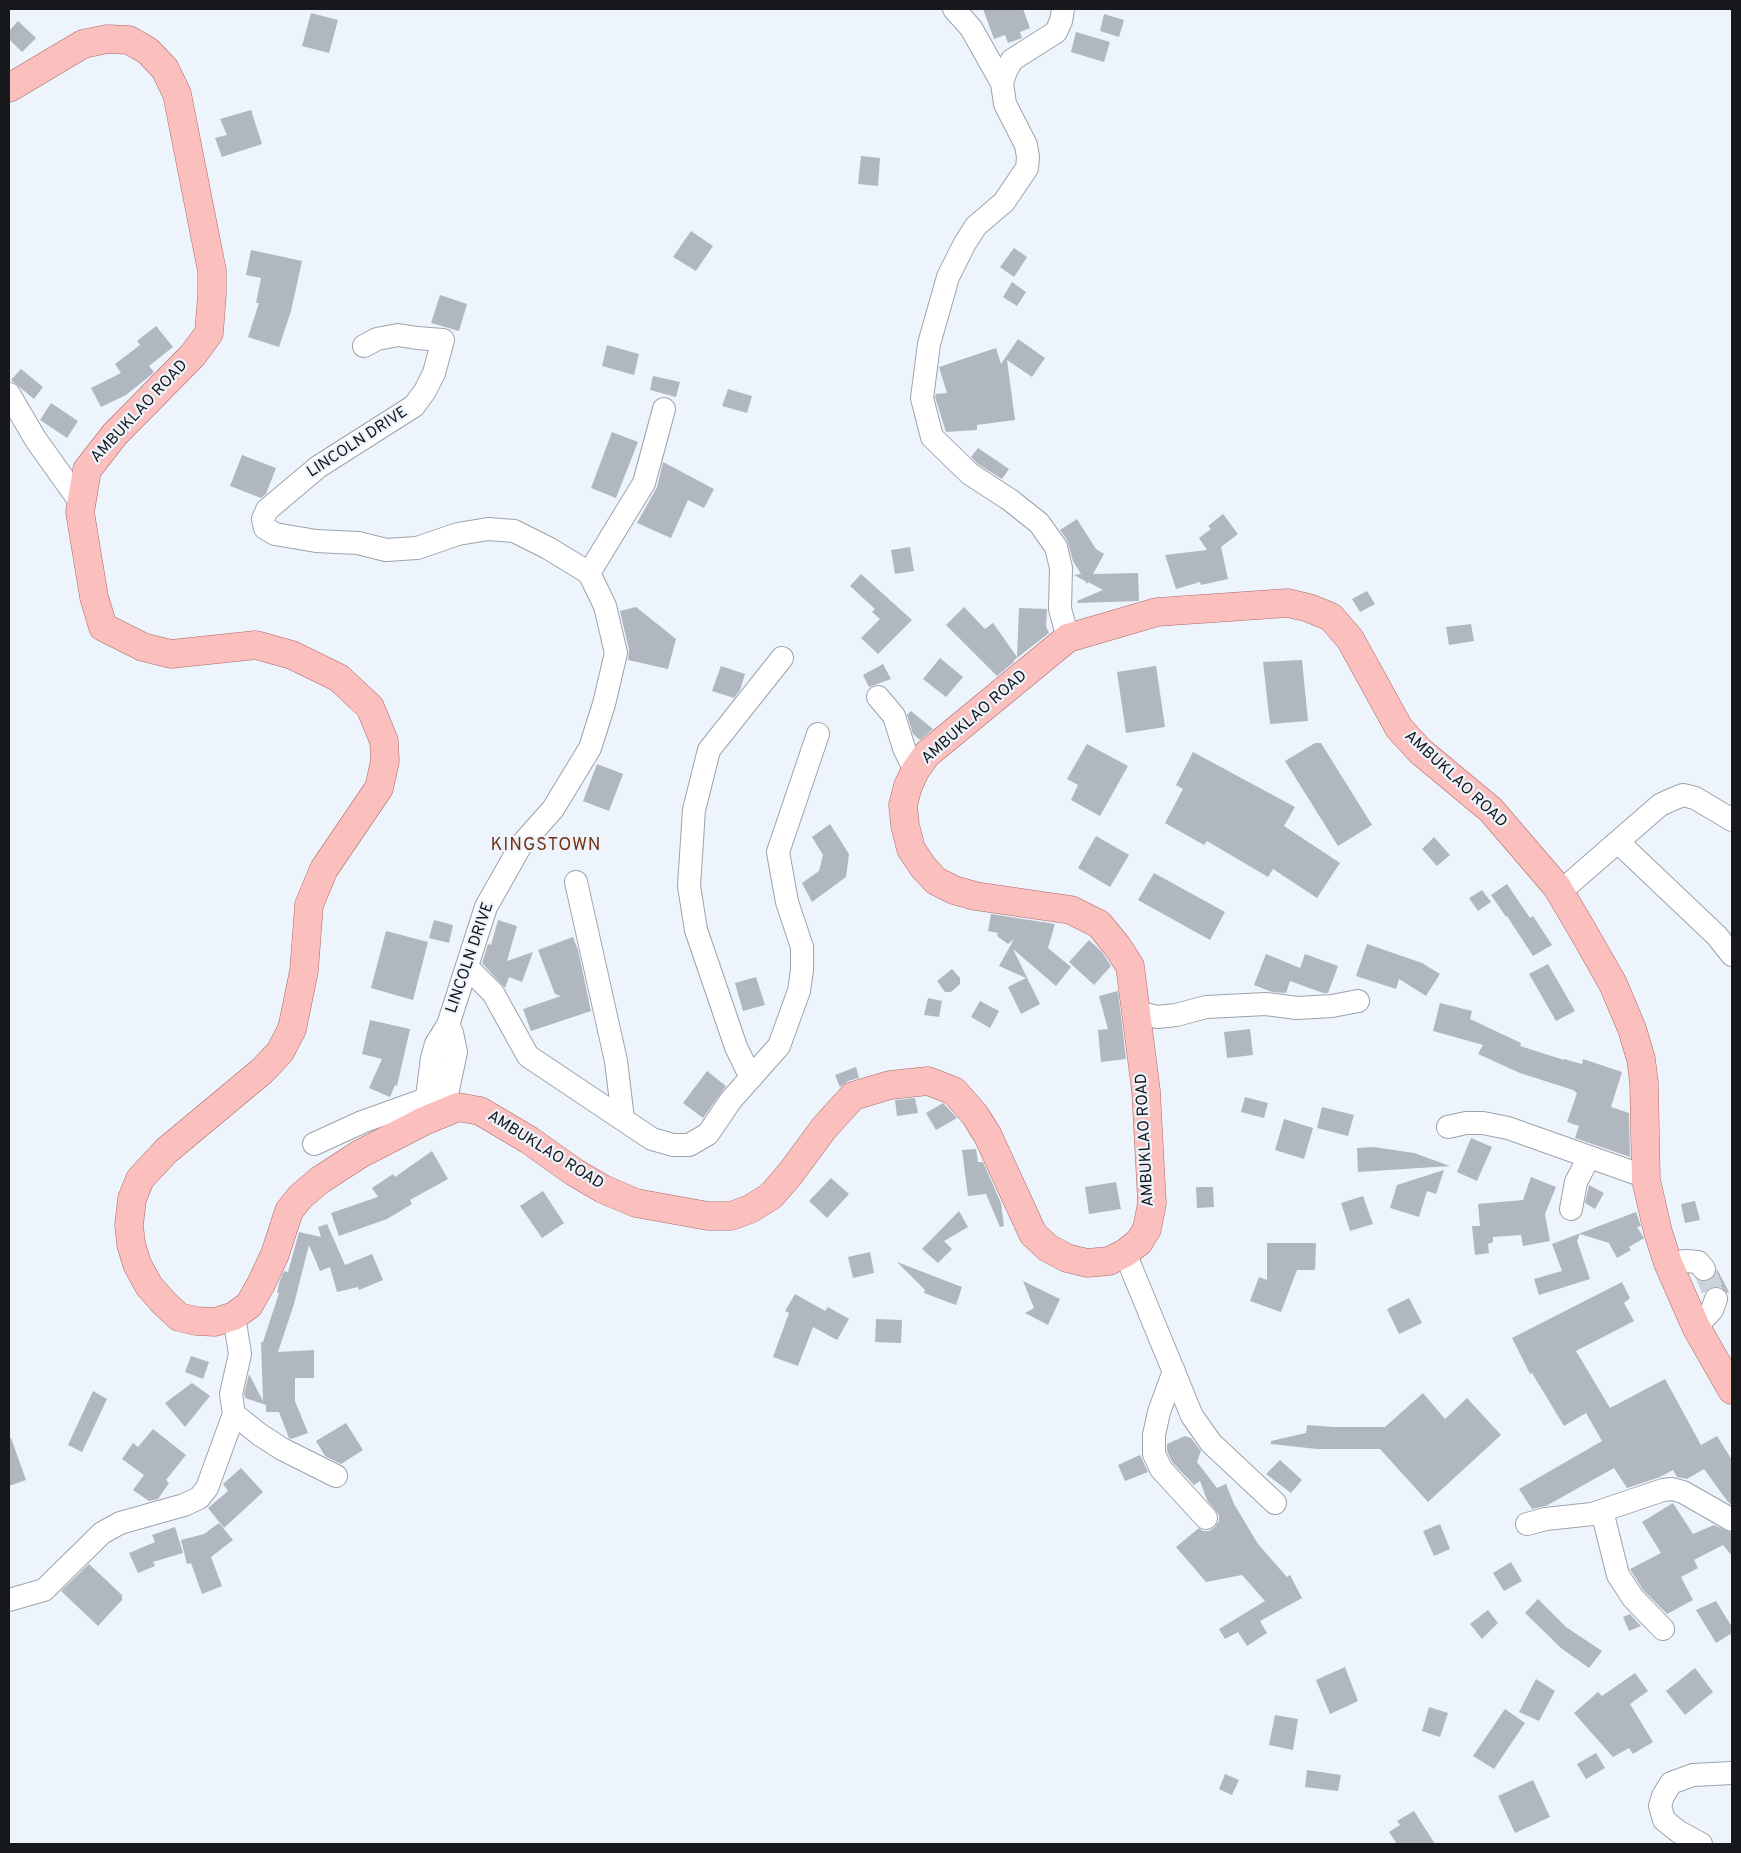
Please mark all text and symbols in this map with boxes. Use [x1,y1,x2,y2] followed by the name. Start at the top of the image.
[87,357,193,467] street label: AMBUKLAO ROAD
[304,403,412,483] street label: LINCOLN DRIVE
[918,667,1032,769] street label: AMBUKLAO ROAD
[1400,727,1510,833] street label: AMBUKLAO ROAD
[489,835,603,857] district label: KINGSTOWN
[443,900,499,1016] street label: LINCOLN DRIVE
[1133,1073,1159,1207] street label: AMBUKLAO ROAD
[483,1107,607,1195] street label: AMBUKLAO ROAD

